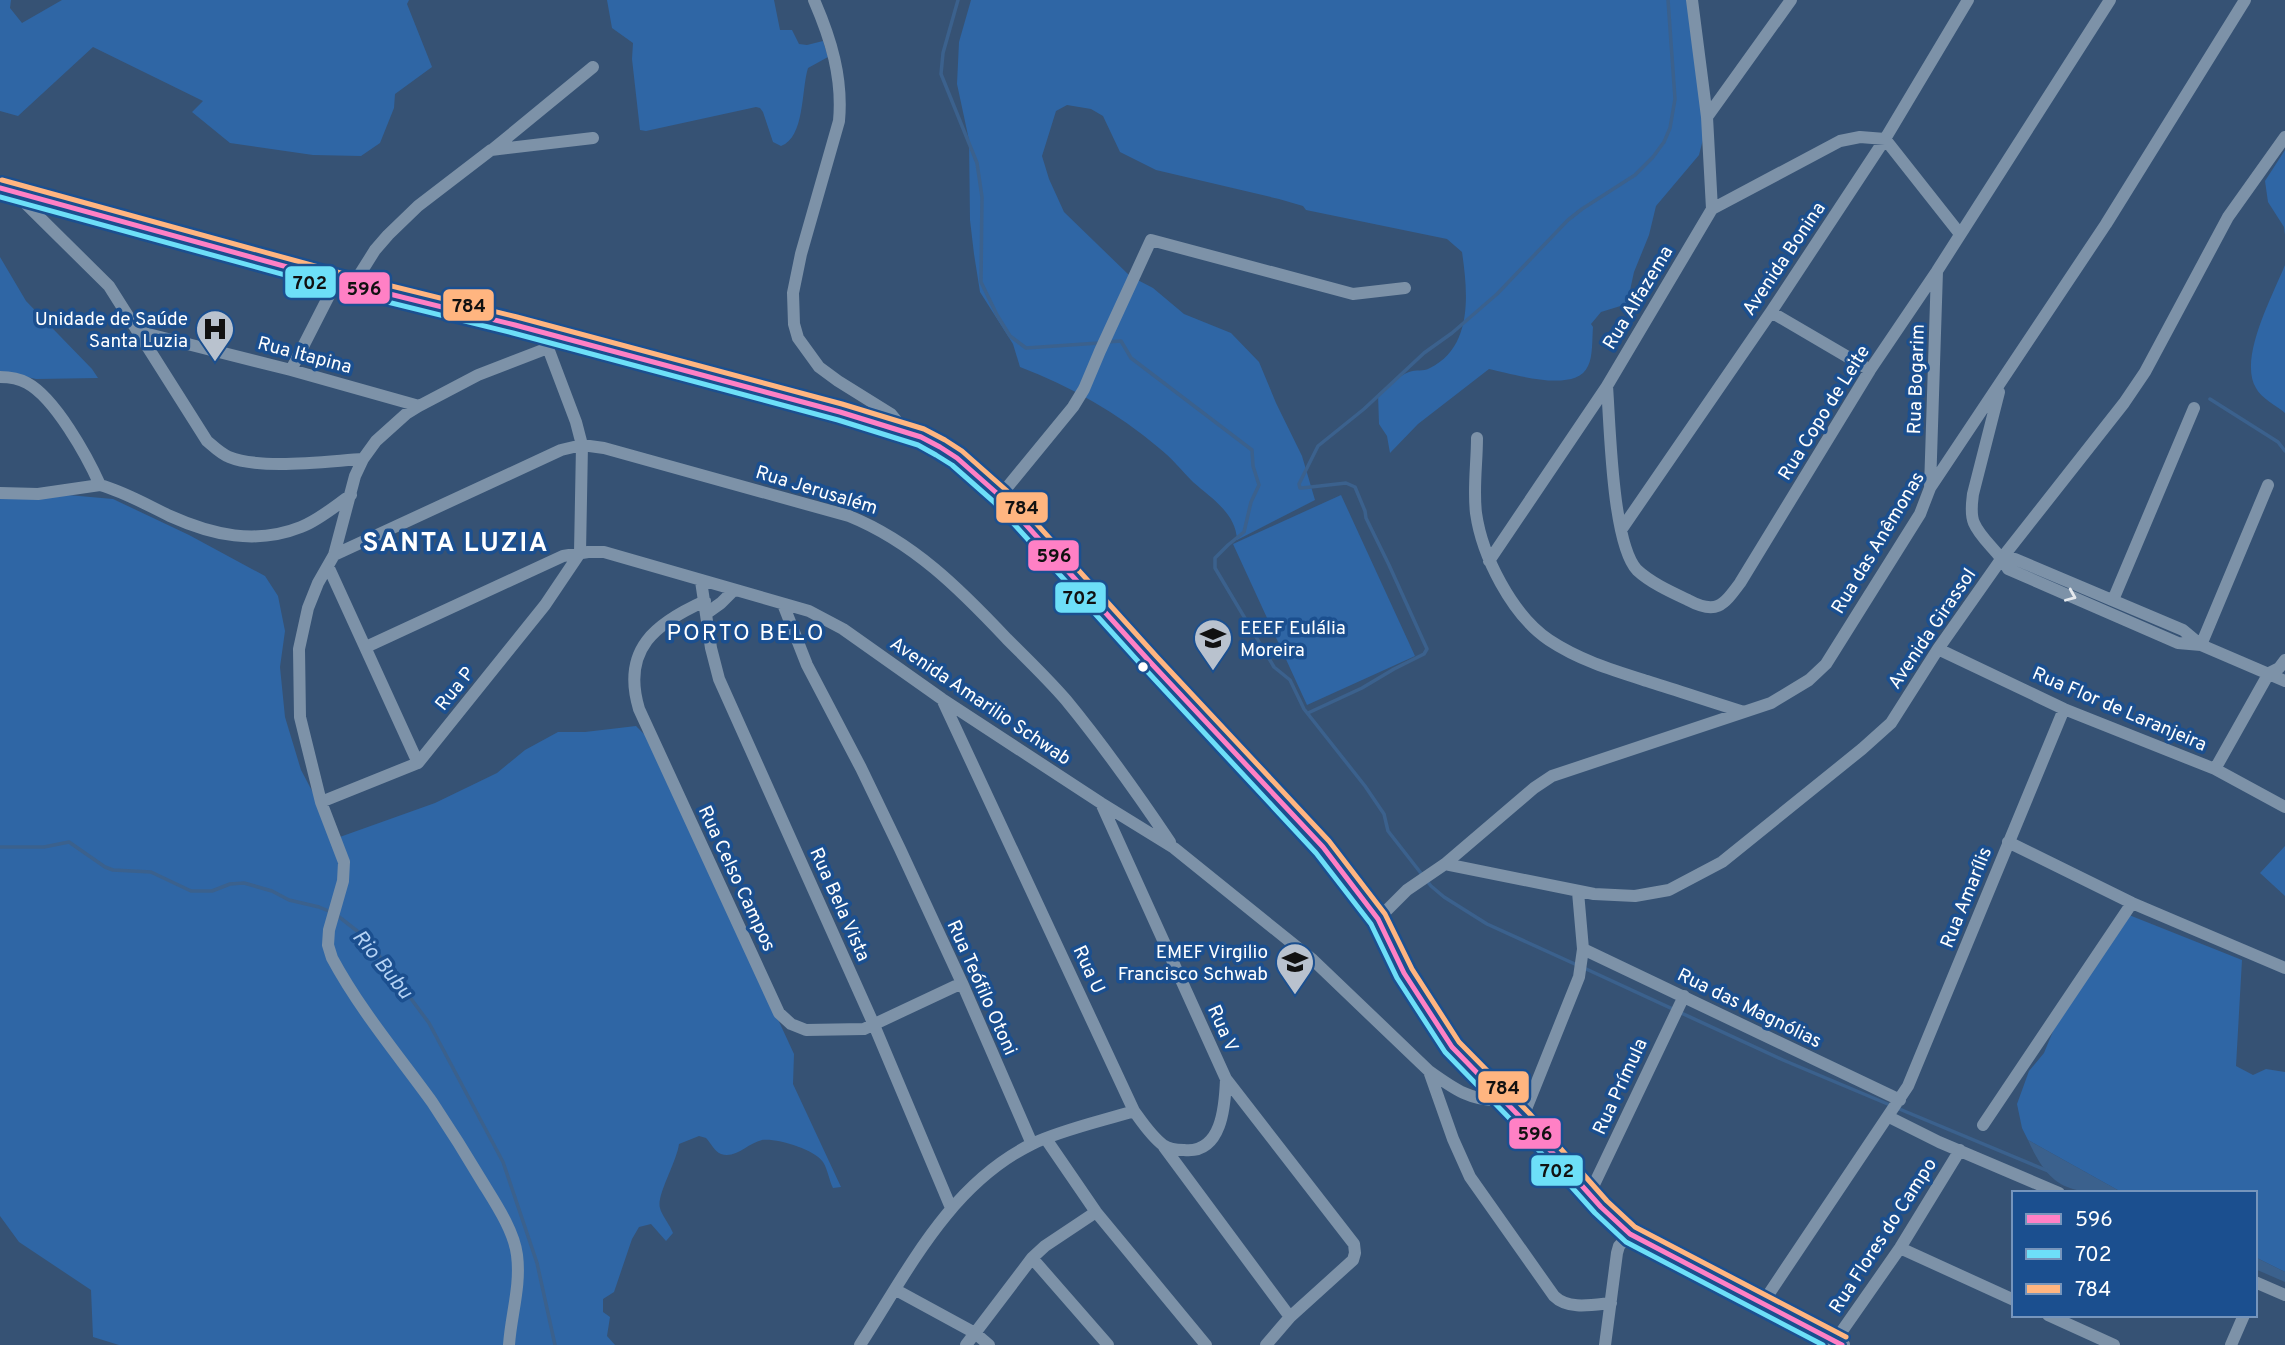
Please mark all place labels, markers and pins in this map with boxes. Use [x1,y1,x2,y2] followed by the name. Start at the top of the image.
[35,308,188,354] place label: Unidade de Saúde Santa Luzia
[194,308,236,363] hospital icon: Unidade de Saúde Santa Luzia
[1192,617,1234,672] school or university icon: EEEF Eulália Moreira
[1240,617,1346,663] place label: EEEF Eulália Moreira
[1136,660,1150,674] unlabelled marker
[1118,941,1268,987] place label: EMEF Virgilio Francisco Schwab
[1274,941,1316,996] school or university icon: EMEF Virgilio Francisco Schwab

